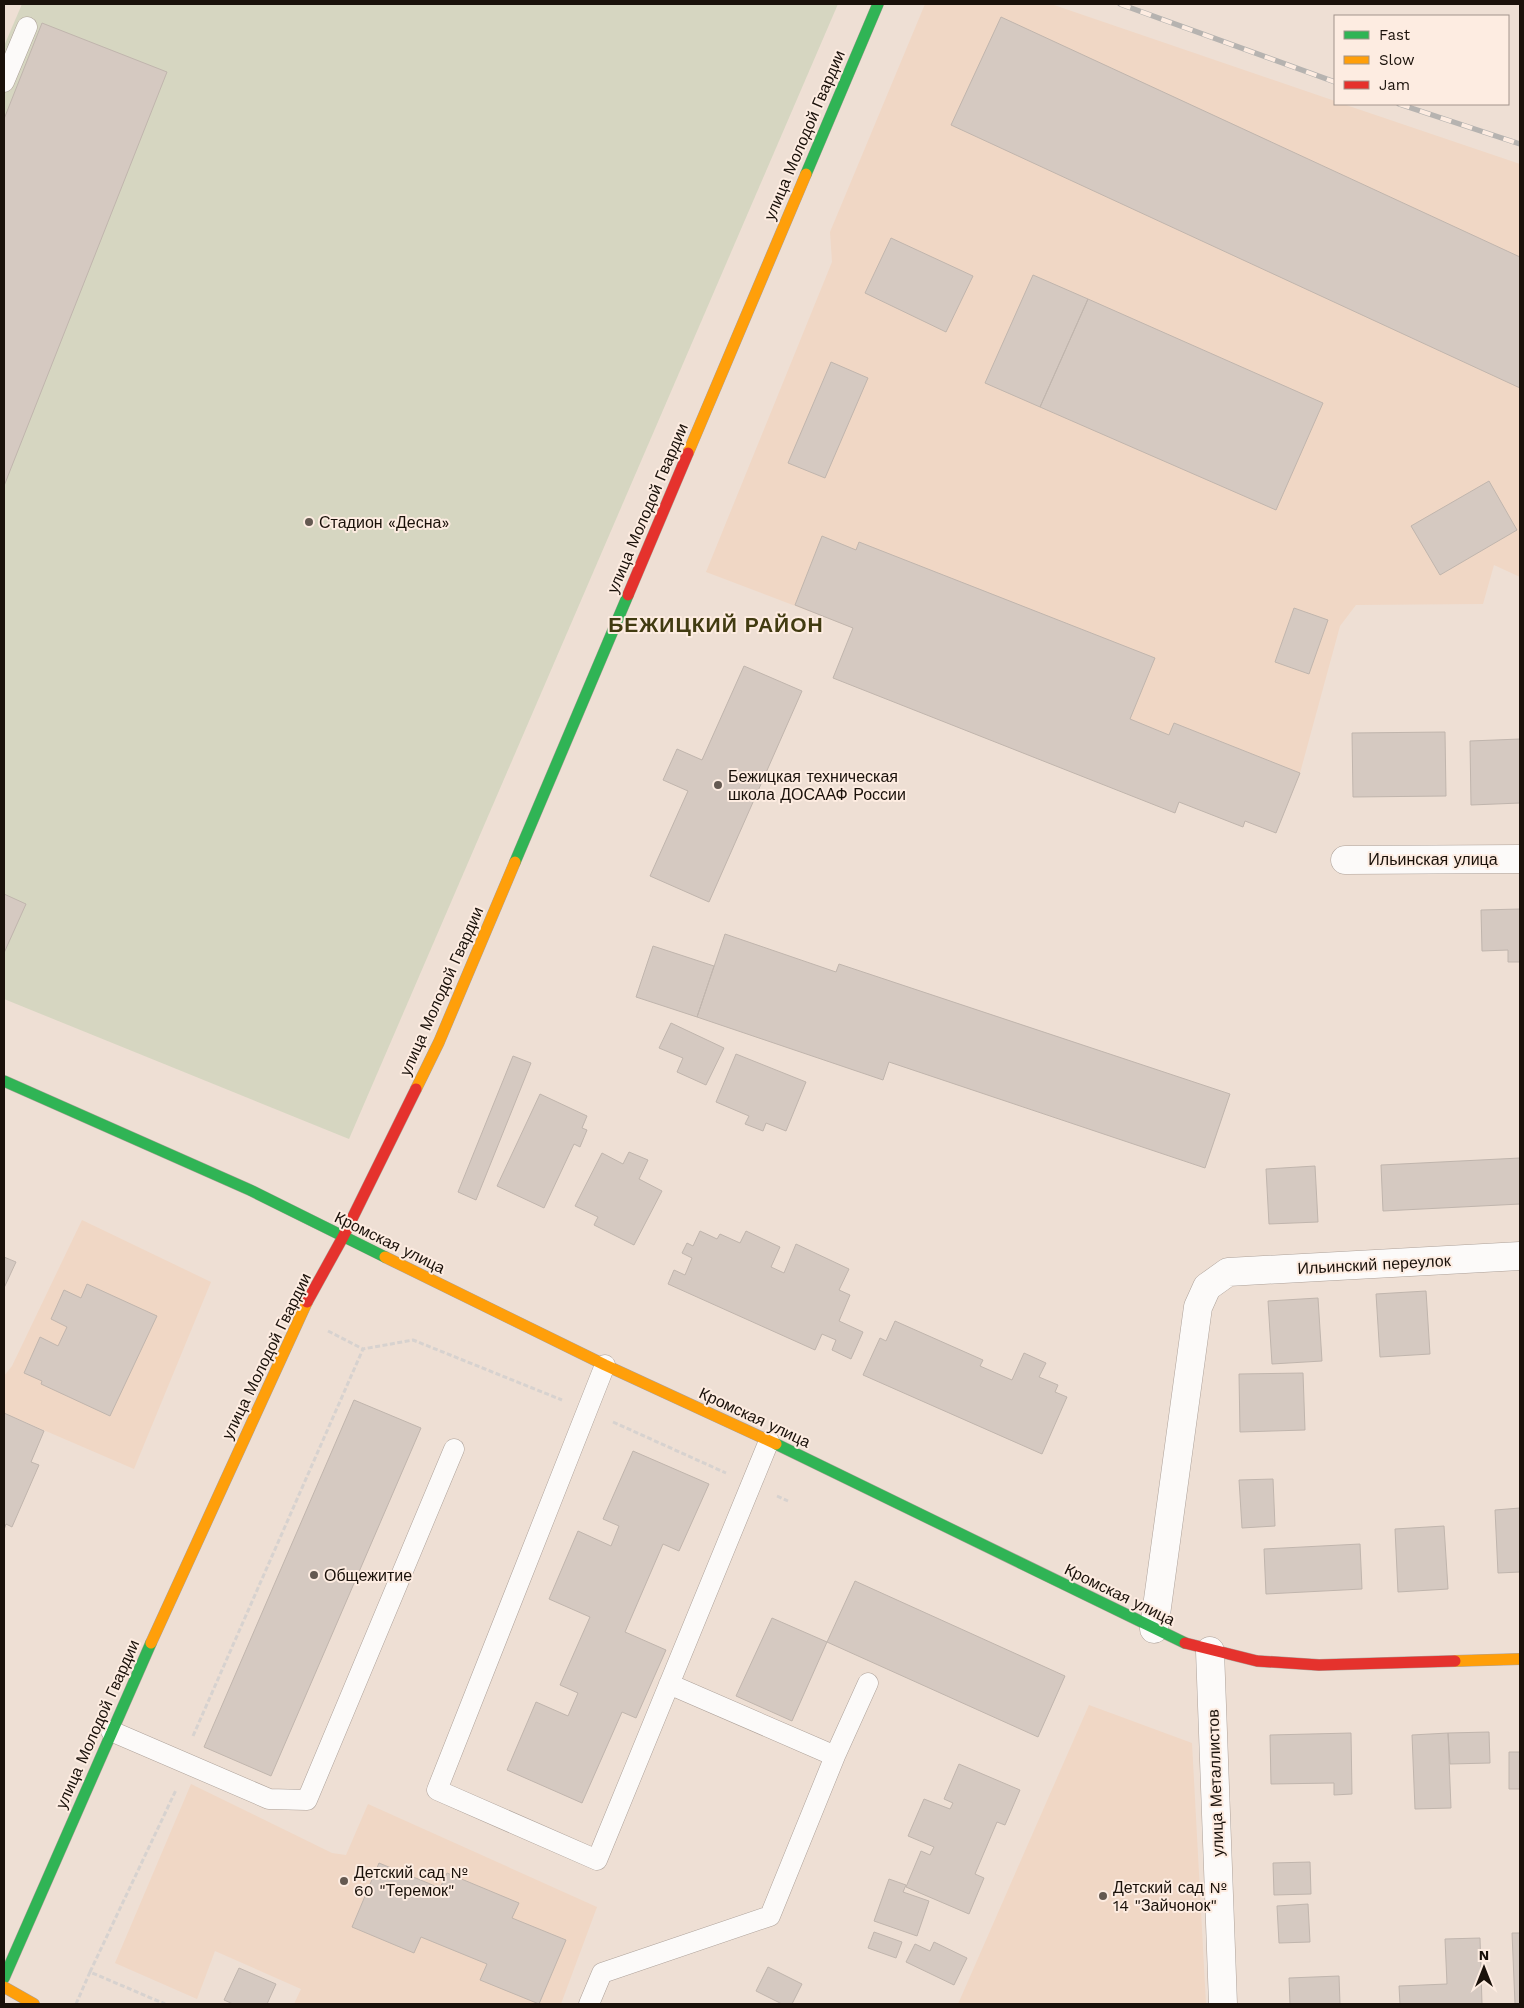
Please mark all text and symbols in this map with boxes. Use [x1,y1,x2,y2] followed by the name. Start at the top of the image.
[1334,15,1509,105] legend
[1379,26,1411,44] text: Fast
[760,47,849,223] street label: улица Молодой Гвардии
[1379,51,1415,69] text: Slow
[1379,76,1410,94] text: Jam
[603,420,692,596] street label: улица Молодой Гвардии
[319,513,449,532] place label: Стадион «Десна»
[303,516,315,528] marker: Стадион «Десна»
[608,612,824,637] district label: БЕЖИЦКИЙ РАЙОН
[728,767,906,804] place label: Бежицкая техническая школа ДОСААФ России
[712,779,724,791] marker: Бежицкая техническая школа ДОСААФ России
[1368,850,1498,869] street label: Ильинская улица
[396,904,487,1079] street label: улица Молодой Гвардии
[331,1208,448,1277] street label: Кромская улица
[1297,1251,1452,1278] street label: Ильинский переулок
[218,1270,315,1443] street label: улица Молодой Гвардии
[696,1383,813,1452] street label: Кромская улица
[1061,1560,1178,1629] street label: Кромская улица
[324,1566,412,1585] place label: Общежитие
[308,1569,320,1581] marker: Общежитие
[52,1637,143,1812] street label: улица Молодой Гвардии
[1203,1709,1228,1857] street label: улица Металлистов
[354,1863,468,1900] place label: Детский сад № 60 "Теремок"
[338,1875,350,1887] marker: Детский сад № 60 "Теремок"
[1113,1878,1227,1915] place label: Детский сад № 14 "Зайчонок"
[1097,1890,1109,1902] marker: Детский сад № 14 "Зайчонок"
[1459,1943,1509,1993] north arrow
[1479,1947,1489,1963] text: N

